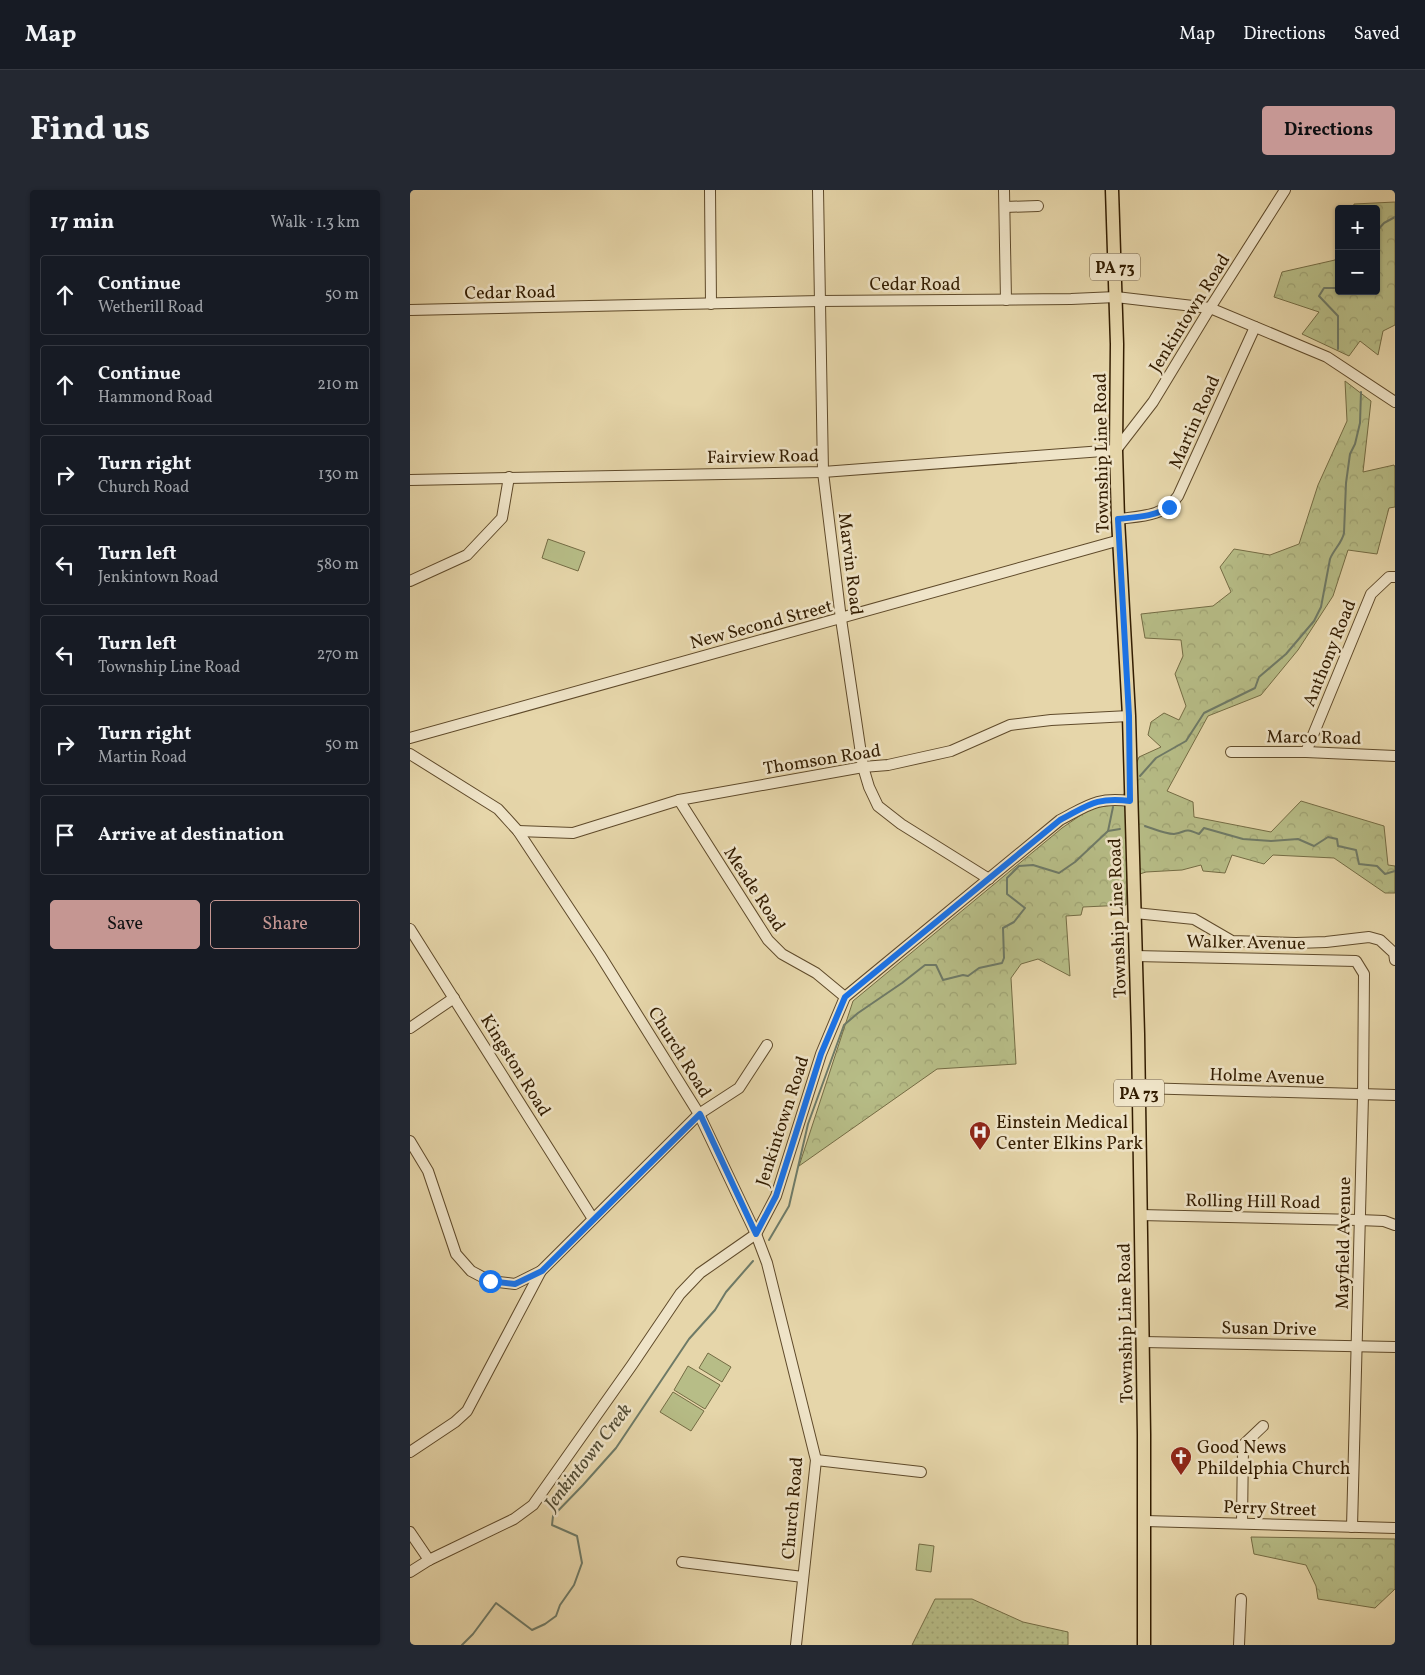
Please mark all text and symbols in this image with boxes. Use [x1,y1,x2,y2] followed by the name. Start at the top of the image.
[25,18,76,52] text: Map
[1179,22,1215,47] text: Map
[1243,22,1326,47] text: Directions
[1354,22,1400,47] text: Saved
[30,106,150,154] text: Find us
[1262,106,1395,155] button: Directions
[1335,205,1380,295] map controls
[1335,205,1380,250] button: +
[50,208,114,237] text: 17 min
[270,212,360,234] text: Walk · 1.3 km
[1144,250,1237,378] street label: Jenkintown Road
[1335,250,1380,295] button: −
[1090,254,1140,280] road number: PA 73
[98,271,181,297] text: Continue
[869,273,961,298] street label: Cedar Road
[464,280,556,307] street label: Cedar Road
[51,281,79,309] icon: ahead
[325,284,359,306] text: 50 m
[98,297,204,319] text: Wetherill Road
[98,361,181,387] text: Continue
[51,371,79,399] icon: ahead
[1164,372,1227,473] street label: Martin Road
[1089,373,1116,533] street label: Township Line Road
[317,374,359,396] text: 210 m
[98,387,213,409] text: Hammond Road
[707,444,819,471] street label: Fairview Road
[98,451,191,477] text: Turn right
[51,461,79,489] icon: right
[318,464,359,486] text: 130 m
[98,477,189,499] text: Church Road
[1158,496,1181,519] route end
[831,511,868,617] street label: Marvin Road
[98,541,177,567] text: Turn left
[51,551,79,579] icon: left
[316,554,359,576] text: 580 m
[98,567,219,589] text: Jenkintown Road
[687,594,835,656] street label: New Second Street
[1298,596,1363,711] street label: Anthony Road
[98,631,177,657] text: Turn left
[51,641,79,669] icon: left
[317,644,359,666] text: 270 m
[98,657,240,679] text: Township Line Road
[98,721,191,747] text: Turn right
[1266,725,1362,752] street label: Marco Road
[51,731,79,759] icon: right
[325,734,359,756] text: 50 m
[762,739,883,782] street label: Thomson Road
[98,747,187,769] text: Martin Road
[51,821,79,849] icon: arrive
[98,822,284,848] text: Arrive at destination
[1103,837,1134,998] street label: Township Line Road
[717,842,791,937] street label: Meade Road
[50,900,200,949] button: Save
[210,900,360,949] button: Share
[1186,930,1306,957] street label: Walker Avenue
[641,1003,717,1103] street label: Church Road
[473,1010,556,1122] street label: Kingston Road
[751,1053,816,1190] street label: Jenkintown Road
[1209,1063,1325,1092] street label: Holme Avenue
[1114,1080,1164,1106] road number: PA 73
[996,1111,1143,1157] place label: Einstein Medical Center Elkins Park
[968,1120,992,1151] hospital icon: Einstein Medical Center Elkins Park
[1331,1176,1358,1310] street label: Mayfield Avenue
[1185,1189,1321,1216] street label: Rolling Hill Road
[1113,1243,1140,1403] street label: Township Line Road
[479,1270,502,1293] route start
[1221,1316,1317,1343] street label: Susan Drive
[537,1398,639,1518] water label: Jenkintown Creek
[1197,1436,1351,1482] place label: Good News Phildelphia Church
[1169,1445,1193,1476] church icon: Good News Phildelphia Church
[777,1456,810,1560] street label: Church Road
[1223,1495,1317,1524] street label: Perry Street

